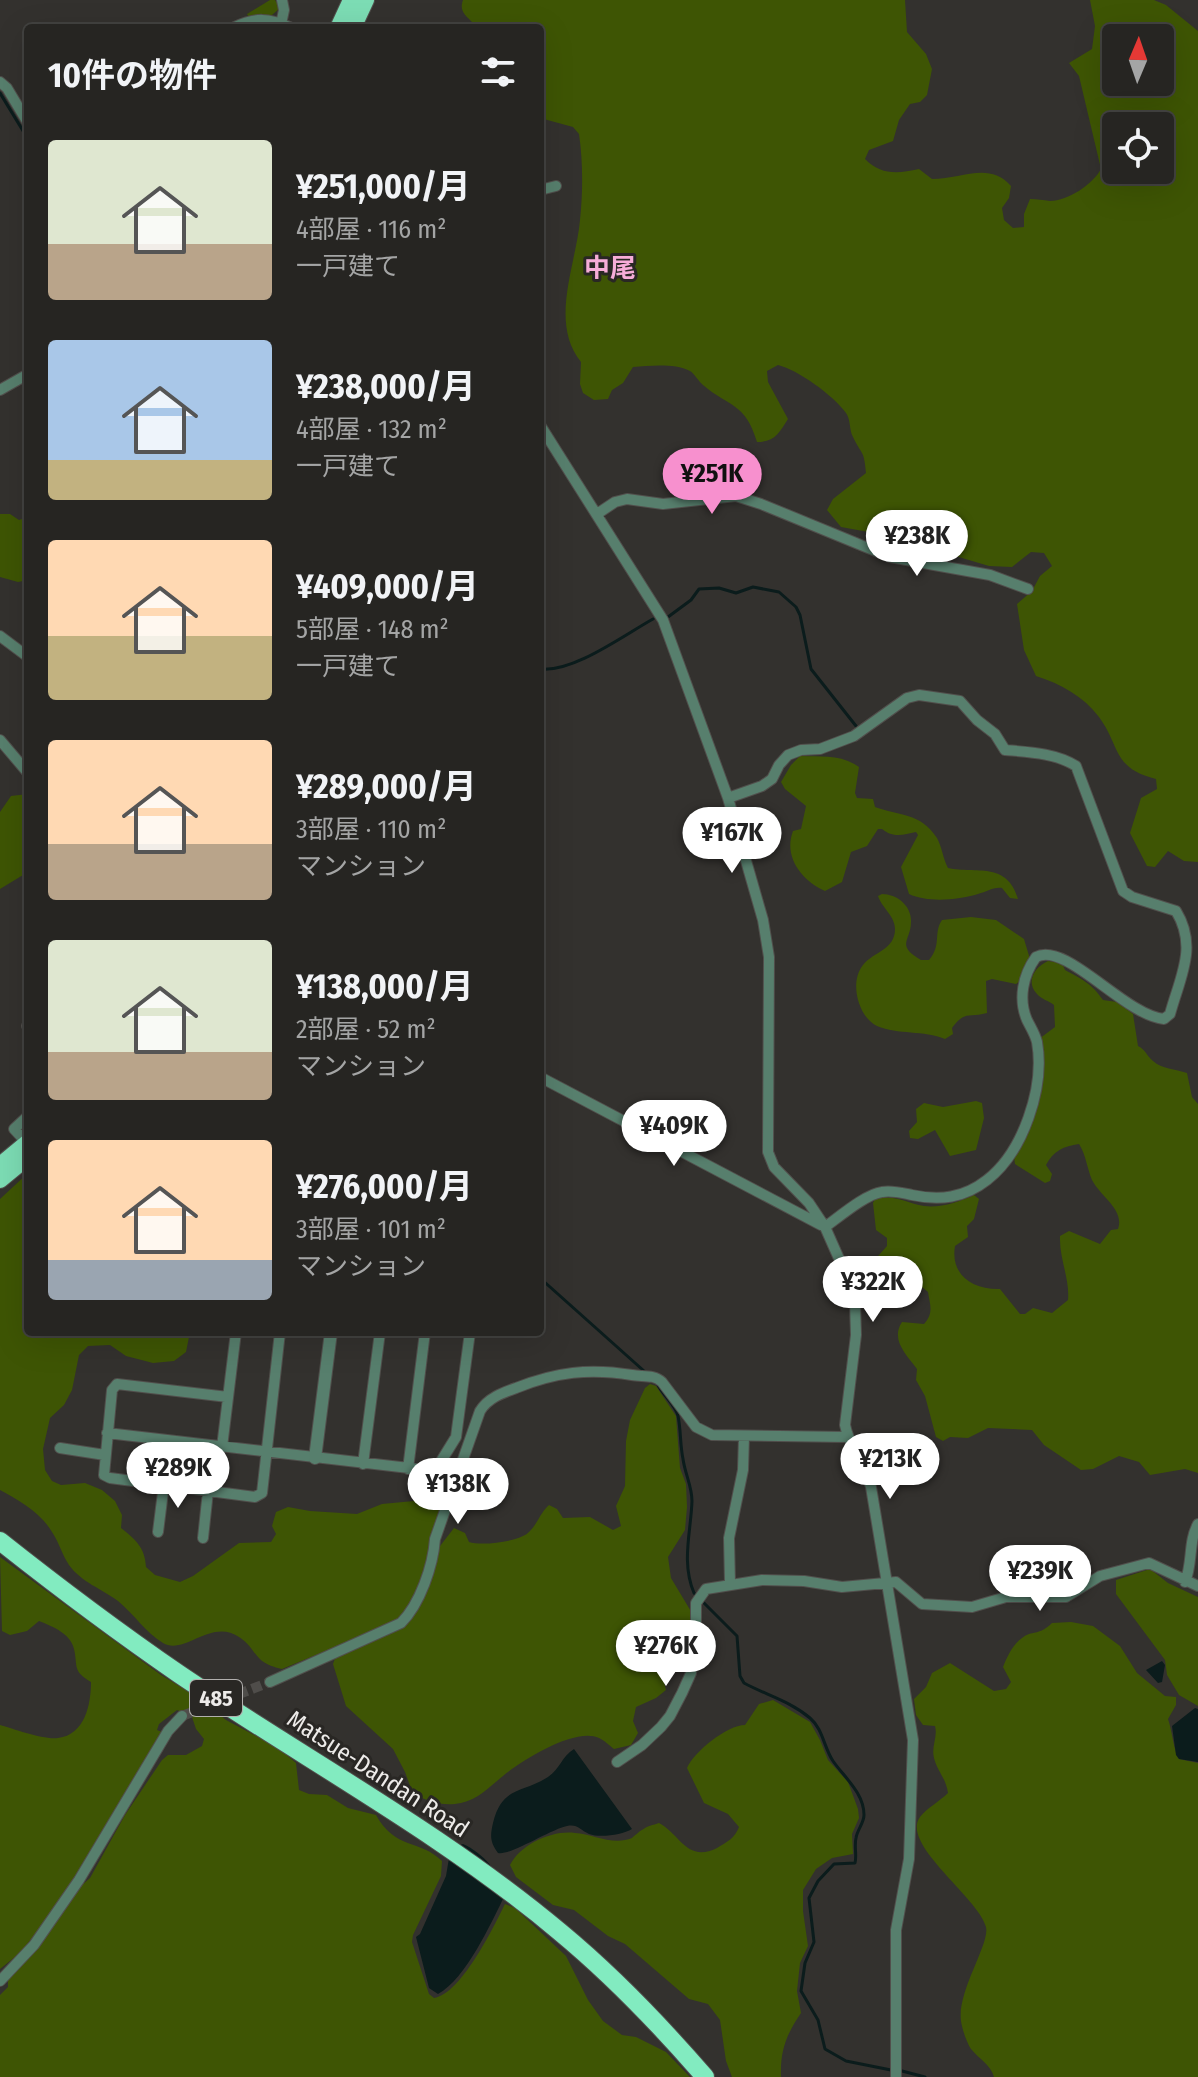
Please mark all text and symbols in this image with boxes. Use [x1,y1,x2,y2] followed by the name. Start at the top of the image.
[1102,24,1174,96] north arrow
[1102,24,1174,184] map controls
[476,50,520,94] icon: filters
[48,55,217,96] text: 10件の物件
[1102,112,1174,184] button: locate
[296,166,471,207] text: ¥251,000/月
[112,172,208,268] icon: home
[296,214,447,245] text: 4部屋 · 116 m²
[296,251,400,282] text: 一戸建て
[584,253,636,284] district label: 中尾
[296,366,476,407] text: ¥238,000/月
[112,372,208,468] icon: home
[296,414,447,445] text: 4部屋 · 132 m²
[656,448,768,516] pin: ¥251K
[296,451,400,482] text: 一戸建て
[681,458,743,489] text: ¥251K
[861,510,973,578] pin: ¥238K
[884,520,950,551] text: ¥238K
[296,566,479,607] text: ¥409,000/月
[112,572,208,668] icon: home
[296,614,449,645] text: 5部屋 · 148 m²
[296,651,400,682] text: 一戸建て
[296,766,477,807] text: ¥289,000/月
[112,772,208,868] icon: home
[676,807,788,875] pin: ¥167K
[296,814,446,845] text: 3部屋 · 110 m²
[701,817,763,848] text: ¥167K
[296,851,426,882] text: マンション
[296,966,474,1007] text: ¥138,000/月
[112,972,208,1068] icon: home
[296,1014,436,1045] text: 2部屋 · 52 m²
[296,1051,426,1082] text: マンション
[618,1100,730,1168] pin: ¥409K
[640,1110,708,1141] text: ¥409K
[296,1166,473,1207] text: ¥276,000/月
[112,1172,208,1268] icon: home
[296,1214,446,1245] text: 3部屋 · 101 m²
[296,1251,426,1282] text: マンション
[817,1256,929,1324] pin: ¥322K
[841,1266,905,1297] text: ¥322K
[834,1433,946,1501] pin: ¥213K
[122,1442,234,1510] pin: ¥289K
[858,1443,922,1474] text: ¥213K
[144,1452,212,1483] text: ¥289K
[402,1458,514,1526] pin: ¥138K
[426,1468,490,1499] text: ¥138K
[984,1545,1096,1613] pin: ¥239K
[1007,1555,1073,1586] text: ¥239K
[610,1620,722,1688] pin: ¥276K
[634,1630,698,1661] text: ¥276K
[190,1680,242,1716] road number: 485
[282,1705,474,1843] street label: Matsue-Dandan Road

